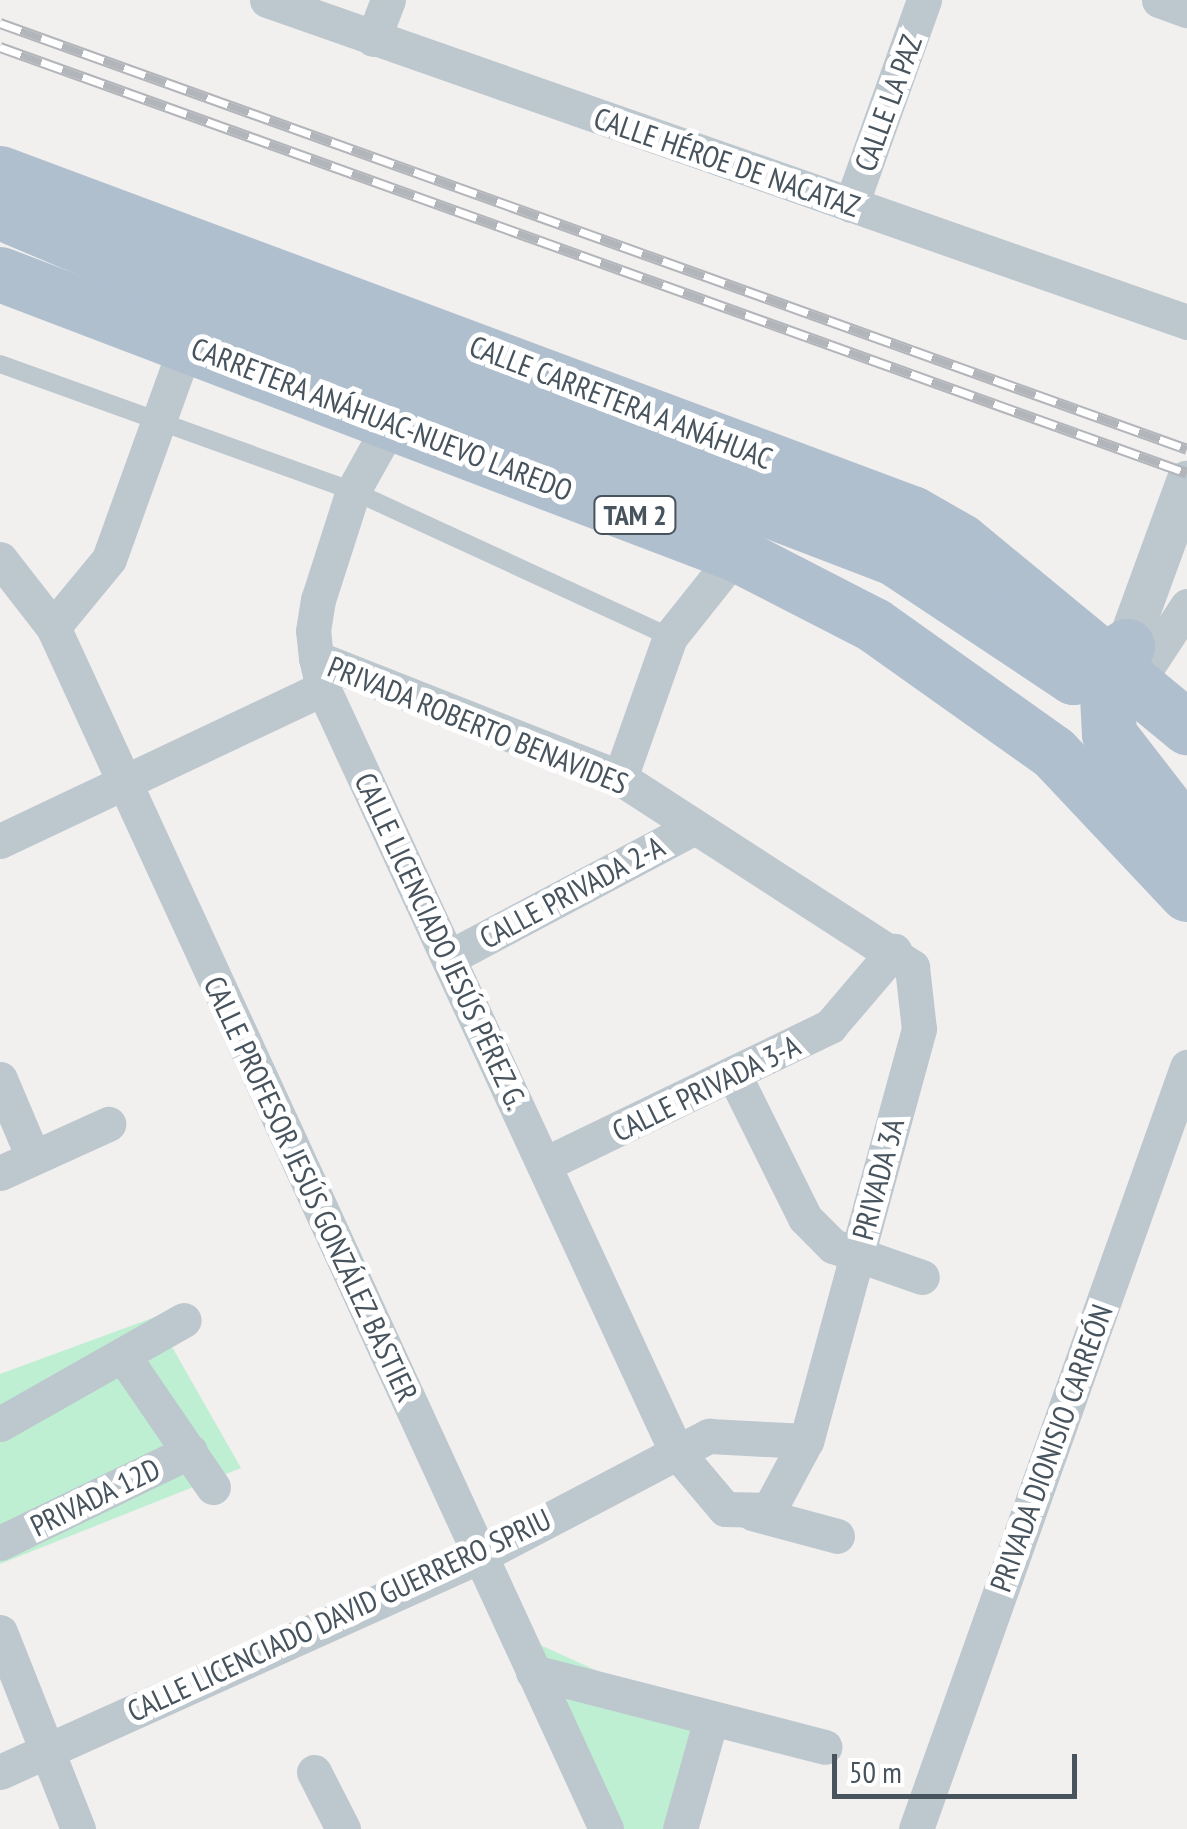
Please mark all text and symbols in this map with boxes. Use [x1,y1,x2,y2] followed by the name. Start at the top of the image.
[847,29,929,177] street label: CALLE LA PAZ
[589,100,865,224] street label: CALLE HÉROE DE NACATAZ
[463,327,779,477] street label: CALLE CARRETERA A ANÁHUAC
[186,329,578,509] street label: CARRETERA ANÁHUAC-NUEVO LAREDO
[592,492,678,538] road number: TAM 2
[322,648,634,802] street label: PRIVADA ROBERTO BENAVIDES
[347,767,535,1115] street label: CALLE LICENCIADO JESÚS PÉREZ G.
[473,828,671,956] street label: CALLE PRIVADA 2-A
[196,970,426,1408] street label: CALLE PROFESOR JESÚS GONZÁLEZ BASTIER
[606,1027,806,1149] street label: CALLE PRIVADA 3-A
[844,1114,912,1244] street label: PRIVADA 3A
[982,1299,1120,1597] street label: PRIVADA DIONISIO CARREÓN
[24,1450,166,1544] street label: PRIVADA 12D
[122,1501,556,1729] street label: CALLE LICENCIADO DAVID GUERRERO SPRIU
[837,1734,1082,1796] scale bar
[849,1752,902,1791] text: 50 m

